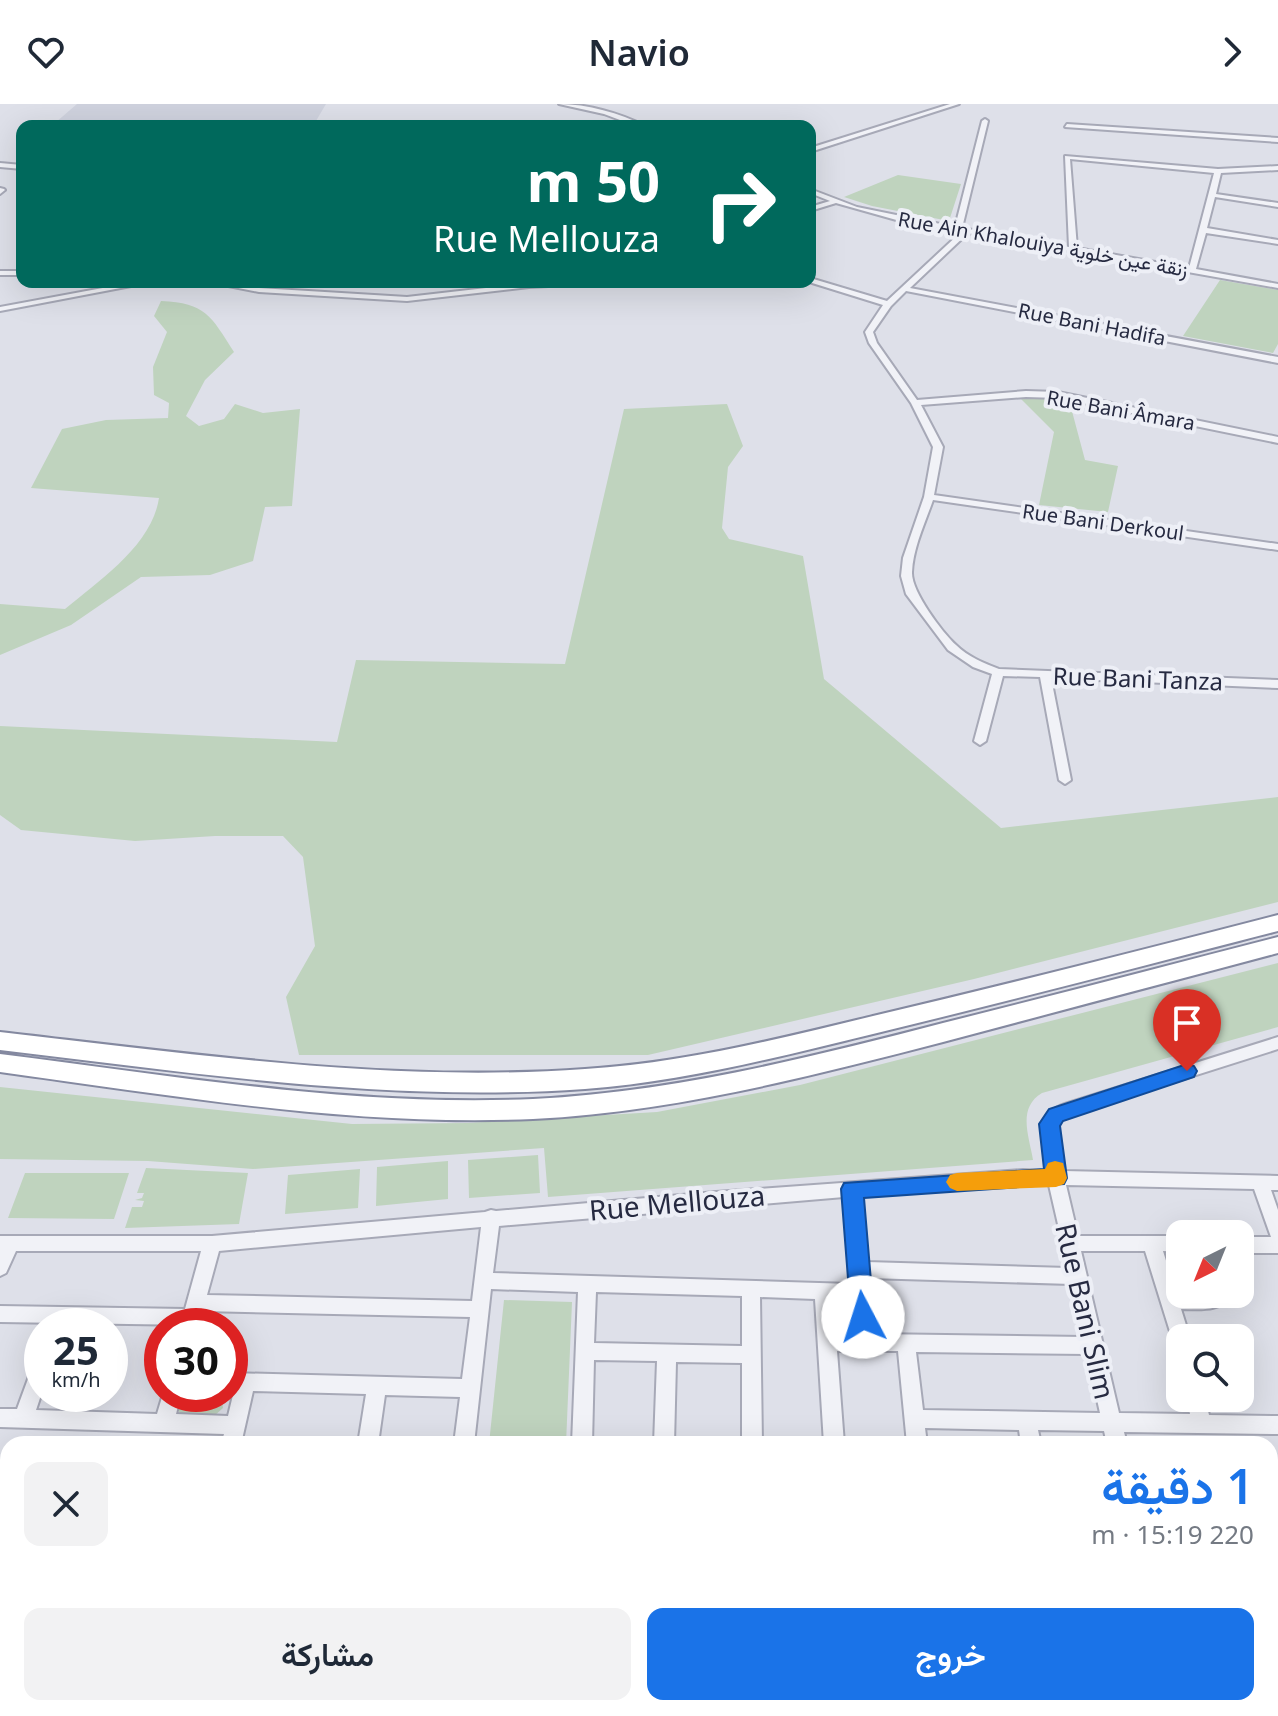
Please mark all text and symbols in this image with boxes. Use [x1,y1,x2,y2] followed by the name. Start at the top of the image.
[588,28,690,77] text: Navio
[24,30,68,74] icon: heart
[1210,30,1254,74] icon: forward
[527,142,660,218] text: 50 m
[688,152,792,256] icon: right
[896,205,1190,283] street label: Rue Ain Khalouiya زنقة عين خلوية
[433,214,660,263] text: Rue Mellouza
[1016,296,1168,352] street label: Rue Bani Hadifa
[1045,384,1197,436] street label: Rue Bani Âmara
[1021,497,1185,547] street label: Rue Bani Derkoul
[1052,659,1224,697] street label: Rue Bani Tanza
[1153,989,1221,1071] pin
[1165,1001,1209,1045] icon: arrive
[587,1175,767,1229] street label: Rue Mellouza
[1047,1219,1125,1403] street label: Rue Bani Slim
[1166,1220,1254,1308] north arrow
[1166,1220,1254,1412] map controls
[821,1275,905,1359] position arrow
[144,1308,248,1412] speed limit sign: 30
[53,1322,99,1377] text: 25
[1166,1324,1254,1412] button: search
[51,1366,101,1393] text: km/h
[1101,1453,1254,1518] text: 1 دقيقة
[24,1462,108,1546] button: close
[1091,1516,1254,1552] text: 220 m · 15:19
[24,1608,631,1700] button: مشاركة
[647,1608,1254,1700] button: خروج

